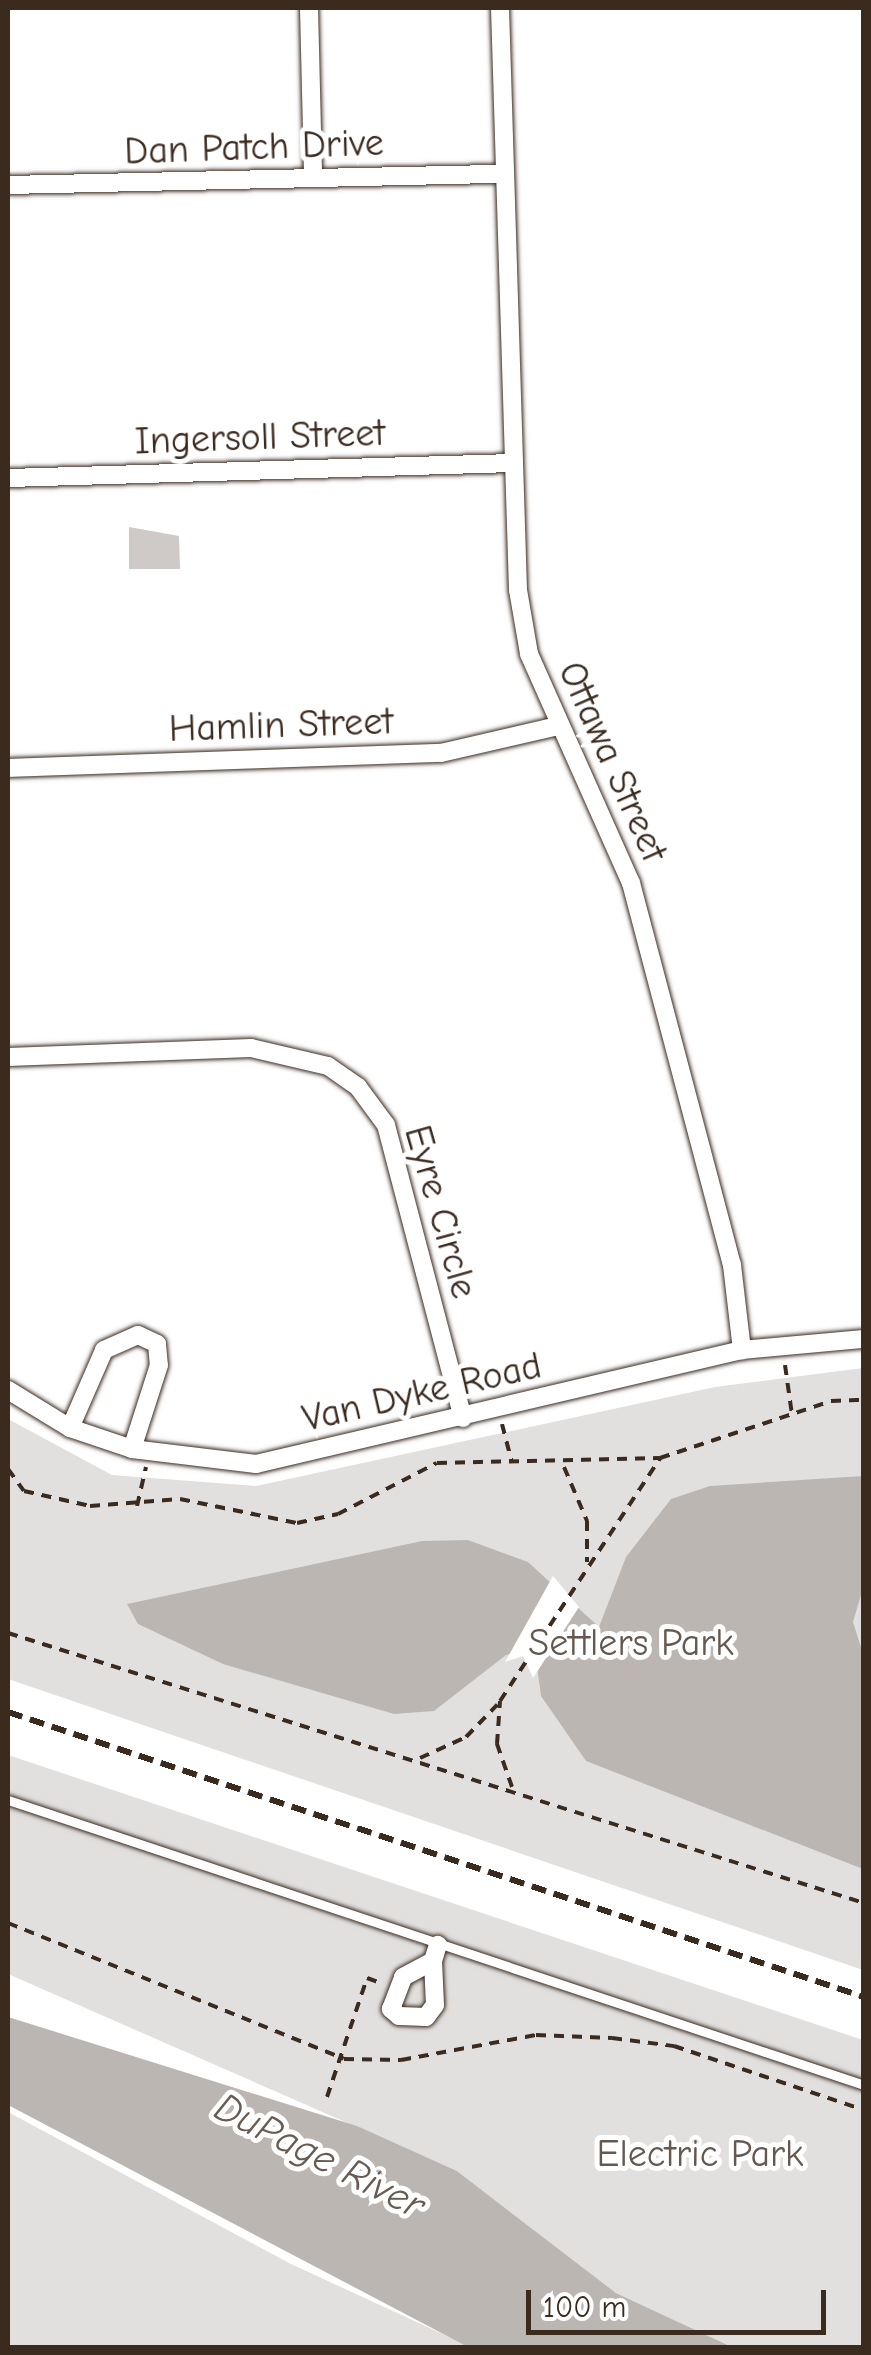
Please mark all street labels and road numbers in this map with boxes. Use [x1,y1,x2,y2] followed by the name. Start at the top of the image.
[124,121,384,175] street label: Dan Patch Drive
[134,411,386,465] street label: Ingersoll Street
[548,655,676,869] street label: Ottawa Street
[168,699,394,753] street label: Hamlin Street
[394,1120,486,1304] street label: Eyre Circle
[298,1343,546,1443] street label: Van Dyke Road

